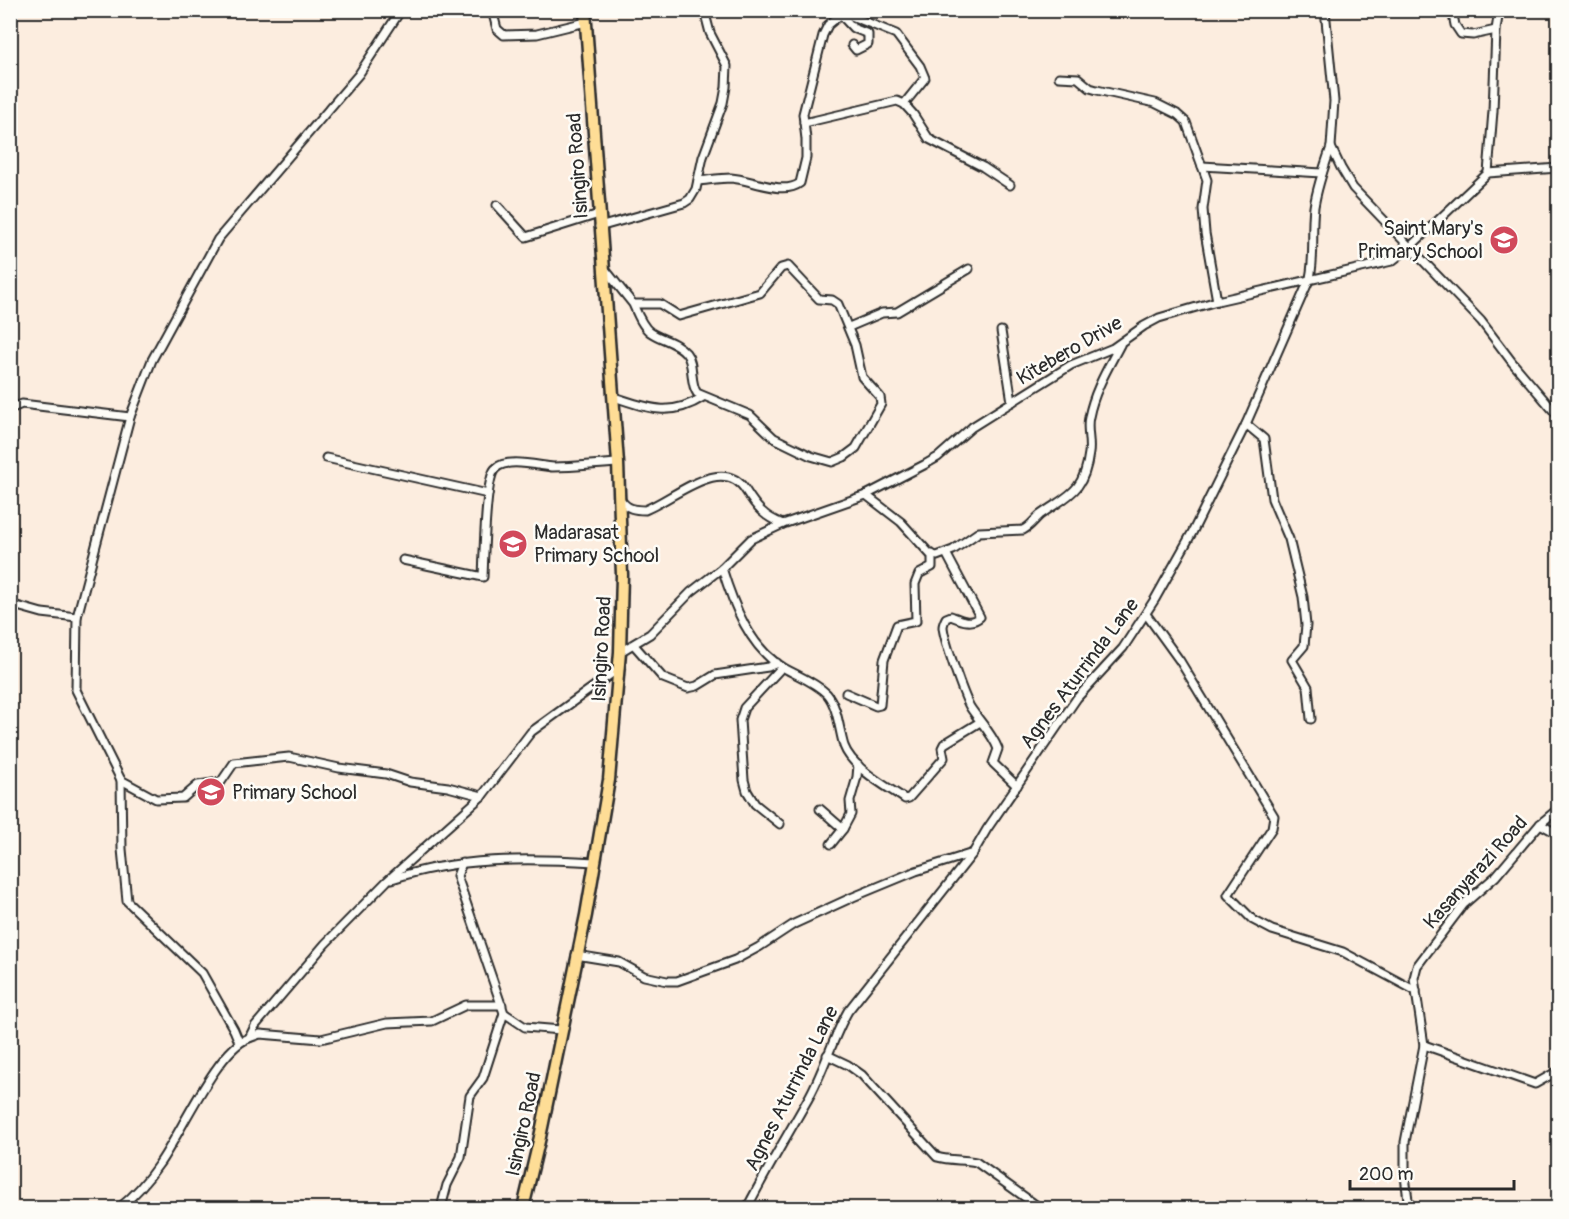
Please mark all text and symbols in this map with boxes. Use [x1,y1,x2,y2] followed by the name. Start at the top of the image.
[561,112,594,220] street label: Isingiro Road
[1358,216,1483,264] place label: Saint Mary's Primary School
[1488,224,1520,256] school or university icon: Saint Mary's Primary School
[1012,310,1127,391] street label: Kitebero Drive
[534,520,659,568] place label: Madarasat Primary School
[497,528,529,560] school or university icon: Madarasat Primary School
[1015,593,1144,754] street label: Agnes Aturrinda Lane
[586,595,617,703] street label: Isingiro Road
[195,776,227,808] school or university icon: Primary School
[232,780,357,805] place label: Primary School
[1418,810,1533,934] street label: Kasanyarazi Road
[739,1001,844,1175] street label: Agnes Aturrinda Lane
[500,1070,547,1179] street label: Isingiro Road
[1350,1153,1514,1191] scale bar
[1359,1163,1414,1186] text: 200 m

